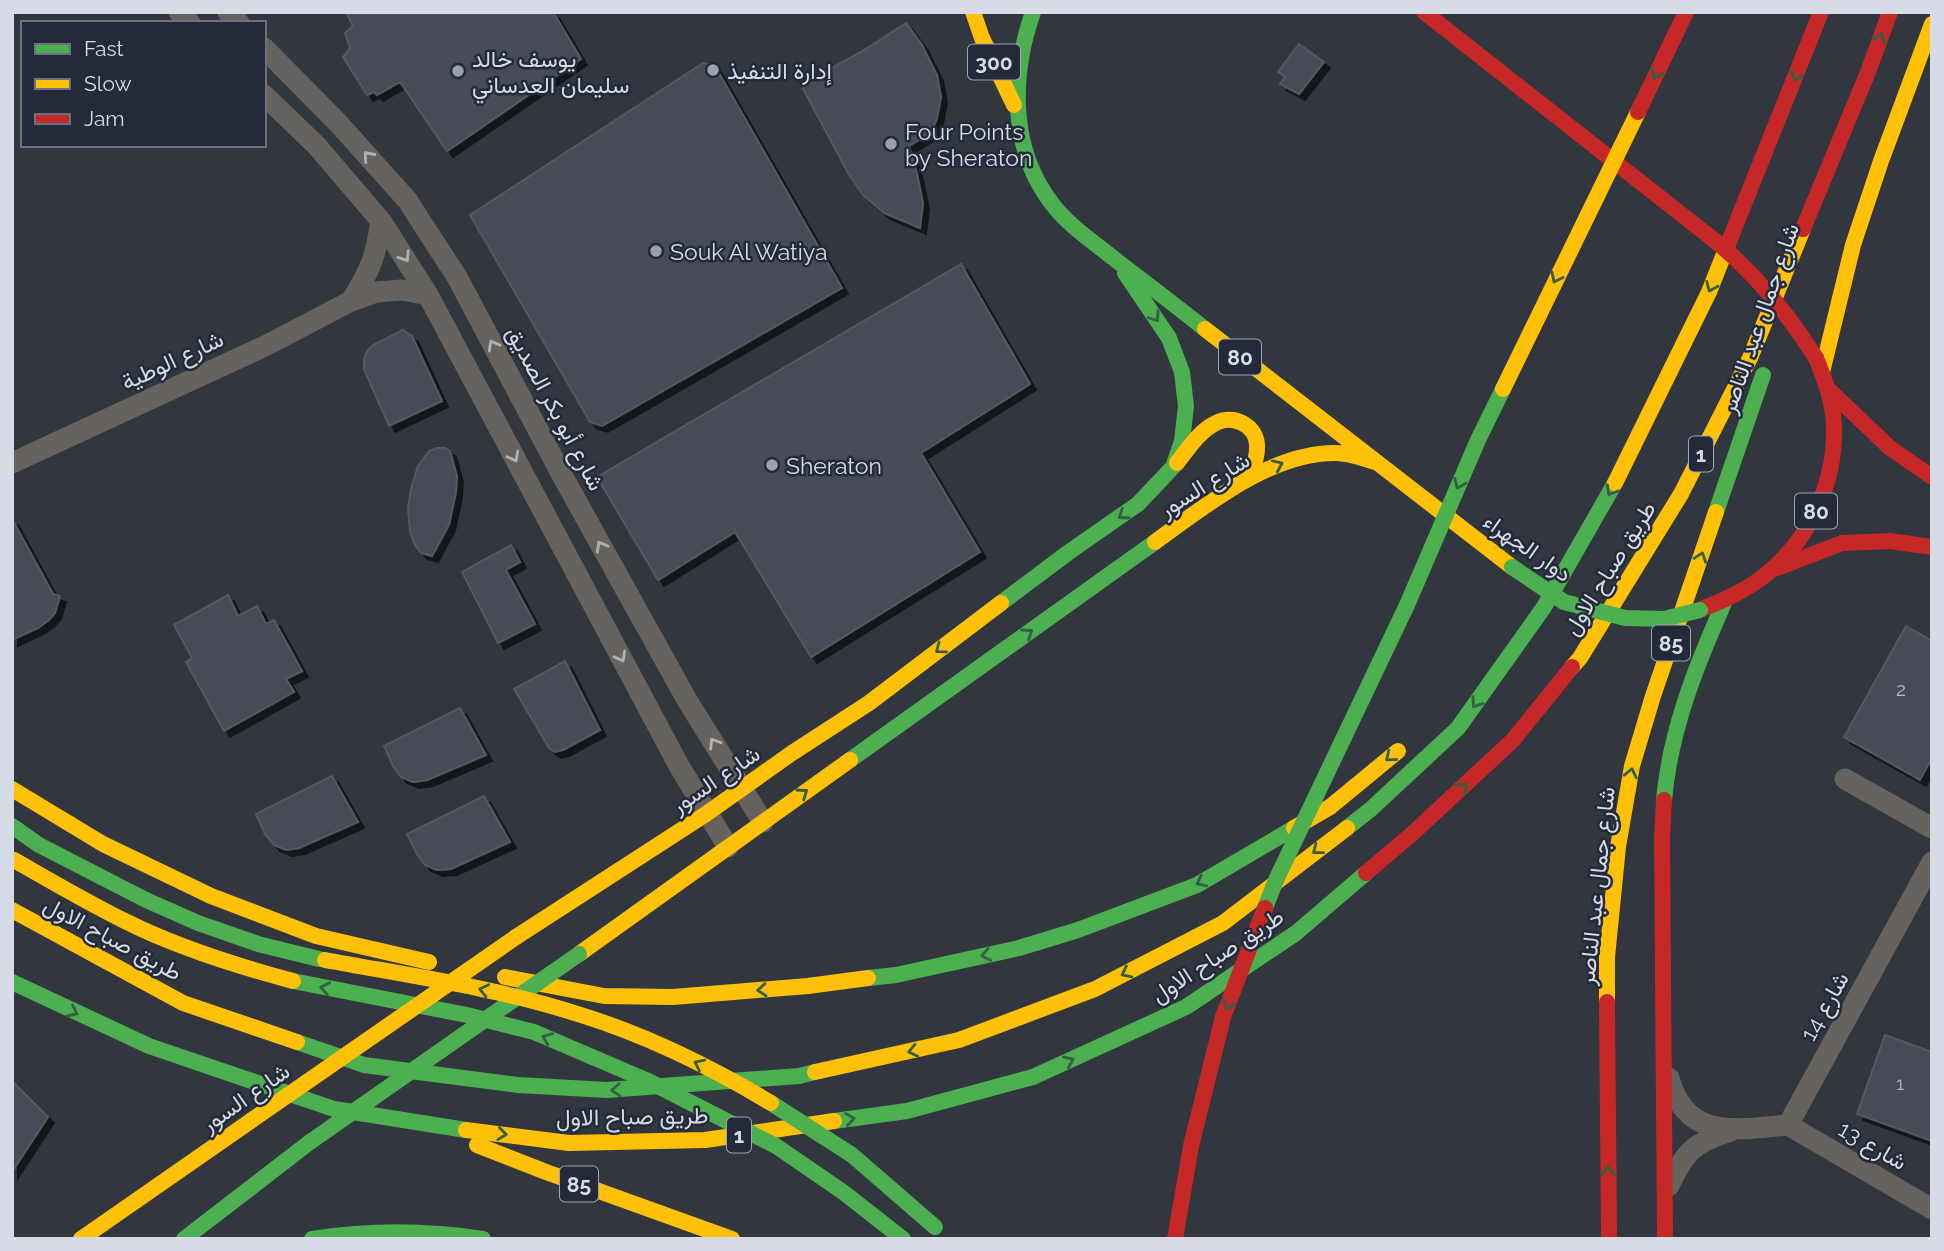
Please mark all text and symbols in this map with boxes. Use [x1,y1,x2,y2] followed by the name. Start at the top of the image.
[21,21,266,147] legend
[1872,33,1886,45] one-way arrow
[84,36,124,61] text: Fast
[968,44,1020,80] road number: 300
[472,45,629,104] place label: يوسف خالد سليمان العدساني
[727,57,832,86] place label: إدارة التنفيذ
[705,62,721,78] marker: إدارة التنفيذ
[450,63,466,79] marker: يوسف خالد سليمان العدساني
[1650,67,1664,79] one-way arrow
[1790,69,1804,81] one-way arrow
[84,71,132,96] text: Slow
[84,106,125,131] text: Jam
[905,118,1032,171] place label: Four Points by Sheraton
[883,136,899,152] marker: Four Points by Sheraton
[364,152,376,165] one-way arrow
[1713,219,1807,419] street label: شارع جمال عبد الناصر
[670,238,828,265] place label: Souk Al Watiya
[648,243,664,259] marker: Souk Al Watiya
[396,250,409,263] one-way arrow
[1551,271,1565,283] one-way arrow
[1705,280,1719,292] one-way arrow
[1147,309,1159,322] one-way arrow
[499,321,611,496] street label: شارع أبو بكر الصديق
[117,325,229,398] street label: شارع الوطية
[488,340,501,353] one-way arrow
[1219,340,1261,374] road number: 80
[1689,436,1713,472] road number: 1
[1153,446,1256,525] street label: شارع السور
[506,450,519,462] one-way arrow
[786,452,882,479] place label: Sheraton
[764,457,780,473] marker: Sheraton
[1271,459,1283,473] one-way arrow
[1453,477,1467,489] one-way arrow
[1606,484,1619,496] one-way arrow
[1795,494,1837,528] road number: 80
[1557,496,1663,641] street label: طريق صباح الاول
[1118,507,1131,519] one-way arrow
[1478,507,1577,589] street label: دوار الجهراء
[596,540,609,553] one-way arrow
[1693,551,1707,563] one-way arrow
[1652,626,1690,660] road number: 85
[1020,629,1033,641] one-way arrow
[935,641,948,654] one-way arrow
[613,650,626,663] one-way arrow
[1896,678,1906,700] house number: 2
[1472,695,1484,708] one-way arrow
[710,737,723,750] one-way arrow
[665,739,766,822] street label: شارع السور
[1386,749,1399,761] one-way arrow
[1623,767,1638,779] one-way arrow
[1455,782,1468,795] one-way arrow
[1572,786,1623,988] street label: شارع جمال عبد الناصر
[795,789,808,801] one-way arrow
[1312,842,1325,855] one-way arrow
[1196,874,1208,887] one-way arrow
[38,890,187,988] street label: طريق صباح الاول
[1146,902,1290,1010] street label: طريق صباح الاول
[980,947,992,962] one-way arrow
[1121,964,1134,978] one-way arrow
[1794,967,1856,1047] street label: شارع 14
[319,982,331,997] one-way arrow
[756,982,767,997] one-way arrow
[478,984,490,999] one-way arrow
[1222,998,1236,1010] one-way arrow
[66,1004,78,1018] one-way arrow
[542,1032,554,1046] one-way arrow
[907,1042,919,1057] one-way arrow
[1062,1055,1074,1069] one-way arrow
[195,1057,296,1140] street label: شارع السور
[694,1058,706,1072] one-way arrow
[1896,1072,1904,1094] house number: 1
[610,1082,621,1097] one-way arrow
[556,1101,709,1134] street label: طريق صباح الاول
[844,1112,856,1127] one-way arrow
[1833,1115,1912,1178] street label: شارع 13
[727,1118,751,1152] road number: 1
[496,1127,508,1142] one-way arrow
[1600,1165,1616,1175] one-way arrow
[560,1166,598,1202] road number: 85

